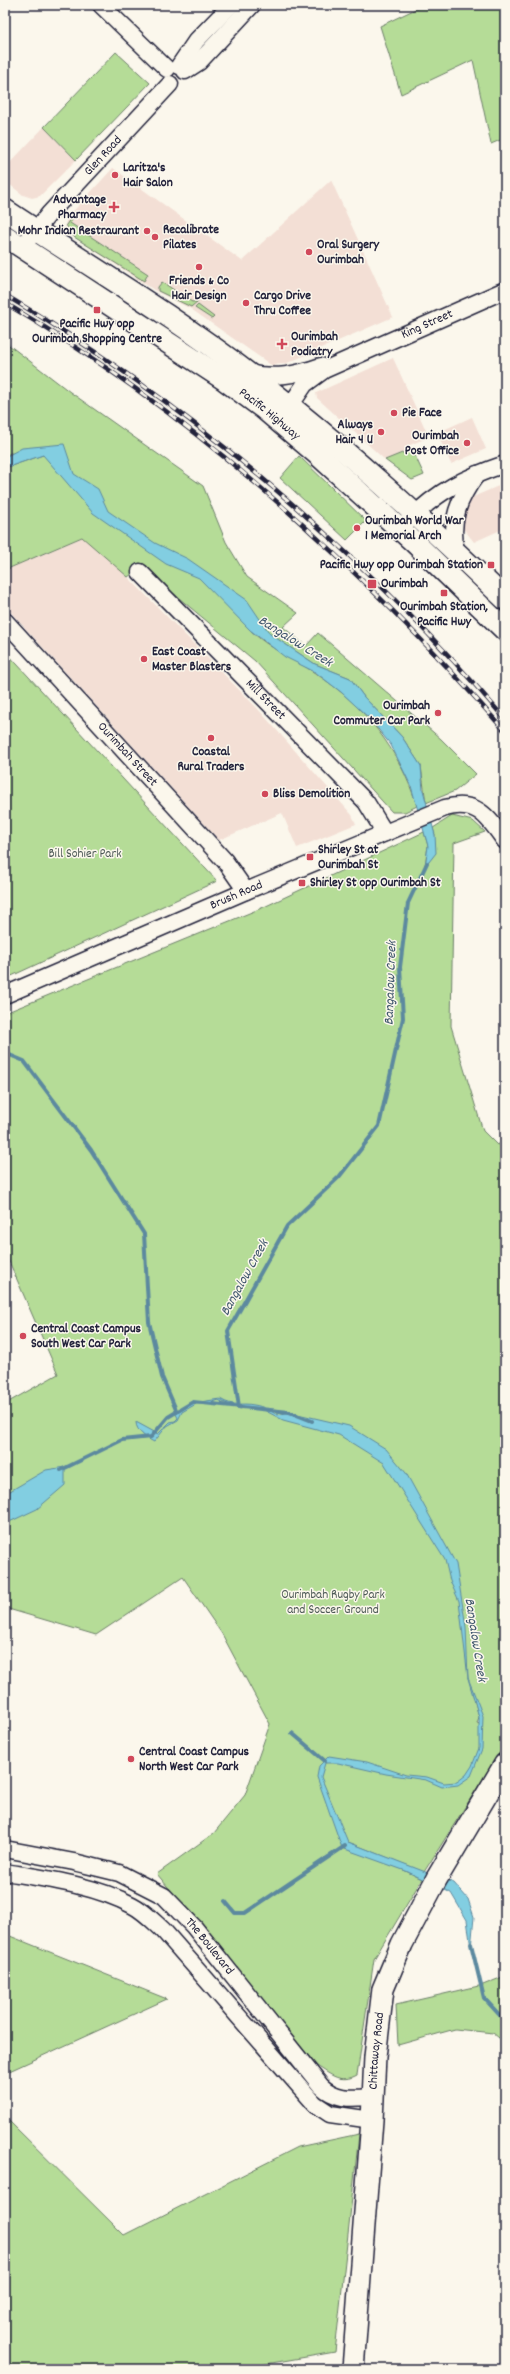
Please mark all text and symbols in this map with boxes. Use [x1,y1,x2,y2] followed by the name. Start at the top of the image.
[79,132,127,180] street label: Glen Road
[123,159,173,193] place label: Laritza's Hair Salon
[110,170,120,180] marker: Laritza's Hair Salon
[53,191,107,225] place label: Advantage Pharmacy
[109,202,119,212] marker: Advantage Pharmacy
[163,221,219,255] place label: Recalibrate Pilates
[18,222,139,241] place label: Mohr Indian Restraurant
[142,226,152,236] marker: Mohr Indian Restraurant
[150,232,160,242] marker: Recalibrate Pilates
[317,236,380,270] place label: Oral Surgery Ourimbah
[304,247,314,257] marker: Oral Surgery Ourimbah
[194,262,204,272] marker: Friends & Co Hair Design
[169,272,229,306] place label: Friends & Co Hair Design
[254,287,311,321] place label: Cargo Drive Thru Coffee
[241,298,251,308] marker: Cargo Drive Thru Coffee
[92,305,102,315] marker: Pacific Hwy opp Ourimbah Shopping Centre
[398,305,456,344] street label: King Street
[32,315,162,349] place label: Pacific Hwy opp Ourimbah Shopping Centre
[291,328,338,362] place label: Ourimbah Podiatry
[276,338,288,350] marker: Ourimbah Podiatry
[235,384,305,446] street label: Pacific Highway
[402,404,442,423] place label: Pie Face
[389,408,399,418] marker: Pie Face
[335,416,374,450] place label: Always Hair 4 U
[376,427,386,437] marker: Always Hair 4 U
[405,427,459,461] place label: Ourimbah Post Office
[462,438,472,448] marker: Ourimbah Post Office
[365,512,465,546] place label: Ourimbah World War 1 Memorial Arch
[352,523,362,533] marker: Ourimbah World War 1 Memorial Arch
[320,556,483,575] place label: Pacific Hwy opp Ourimbah Station
[486,560,496,570] marker: Pacific Hwy opp Ourimbah Station
[381,575,428,594] place label: Ourimbah
[366,578,378,590] marker: Ourimbah
[439,588,449,598] marker: Ourimbah Station, Pacific Hwy
[400,598,488,632] place label: Ourimbah Station, Pacific Hwy
[254,611,337,673] water label: Bangalow Creek
[152,643,232,677] place label: East Coast Master Blasters
[139,654,149,664] marker: East Coast Master Blasters
[241,675,290,725] street label: Mill Street
[334,697,431,731] place label: Ourimbah Commuter Car Park
[433,708,443,718] marker: Ourimbah Commuter Car Park
[93,718,162,791] street label: Ourimbah Street
[206,733,216,743] marker: Coastal Rural Traders
[177,743,245,777] place label: Coastal Rural Traders
[273,785,350,804] place label: Bliss Demolition
[260,789,270,799] marker: Bliss Demolition
[318,841,379,875] place label: Shirley St at Ourimbah St
[48,845,122,864] park label: Bill Sohier Park
[305,852,315,862] marker: Shirley St at Ourimbah St
[310,874,441,893] place label: Shirley St opp Ourimbah St
[207,876,266,915] street label: Brush Road
[297,878,307,888] marker: Shirley St opp Ourimbah St
[380,939,403,1025] water label: Bangalow Creek
[216,1235,275,1320] water label: Bangalow Creek
[31,1320,142,1354] place label: Central Coast Campus South West Car Park
[18,1331,28,1341] marker: Central Coast Campus South West Car Park
[281,1586,385,1620] park label: Ourimbah Rugby Park and Soccer Ground
[459,1597,492,1684] water label: Bangalow Creek
[139,1743,250,1777] place label: Central Coast Campus North West Car Park
[126,1754,136,1764] marker: Central Coast Campus North West Car Park
[180,1913,238,1979] street label: The Boulevard
[364,2011,390,2090] street label: Chittaway Road

